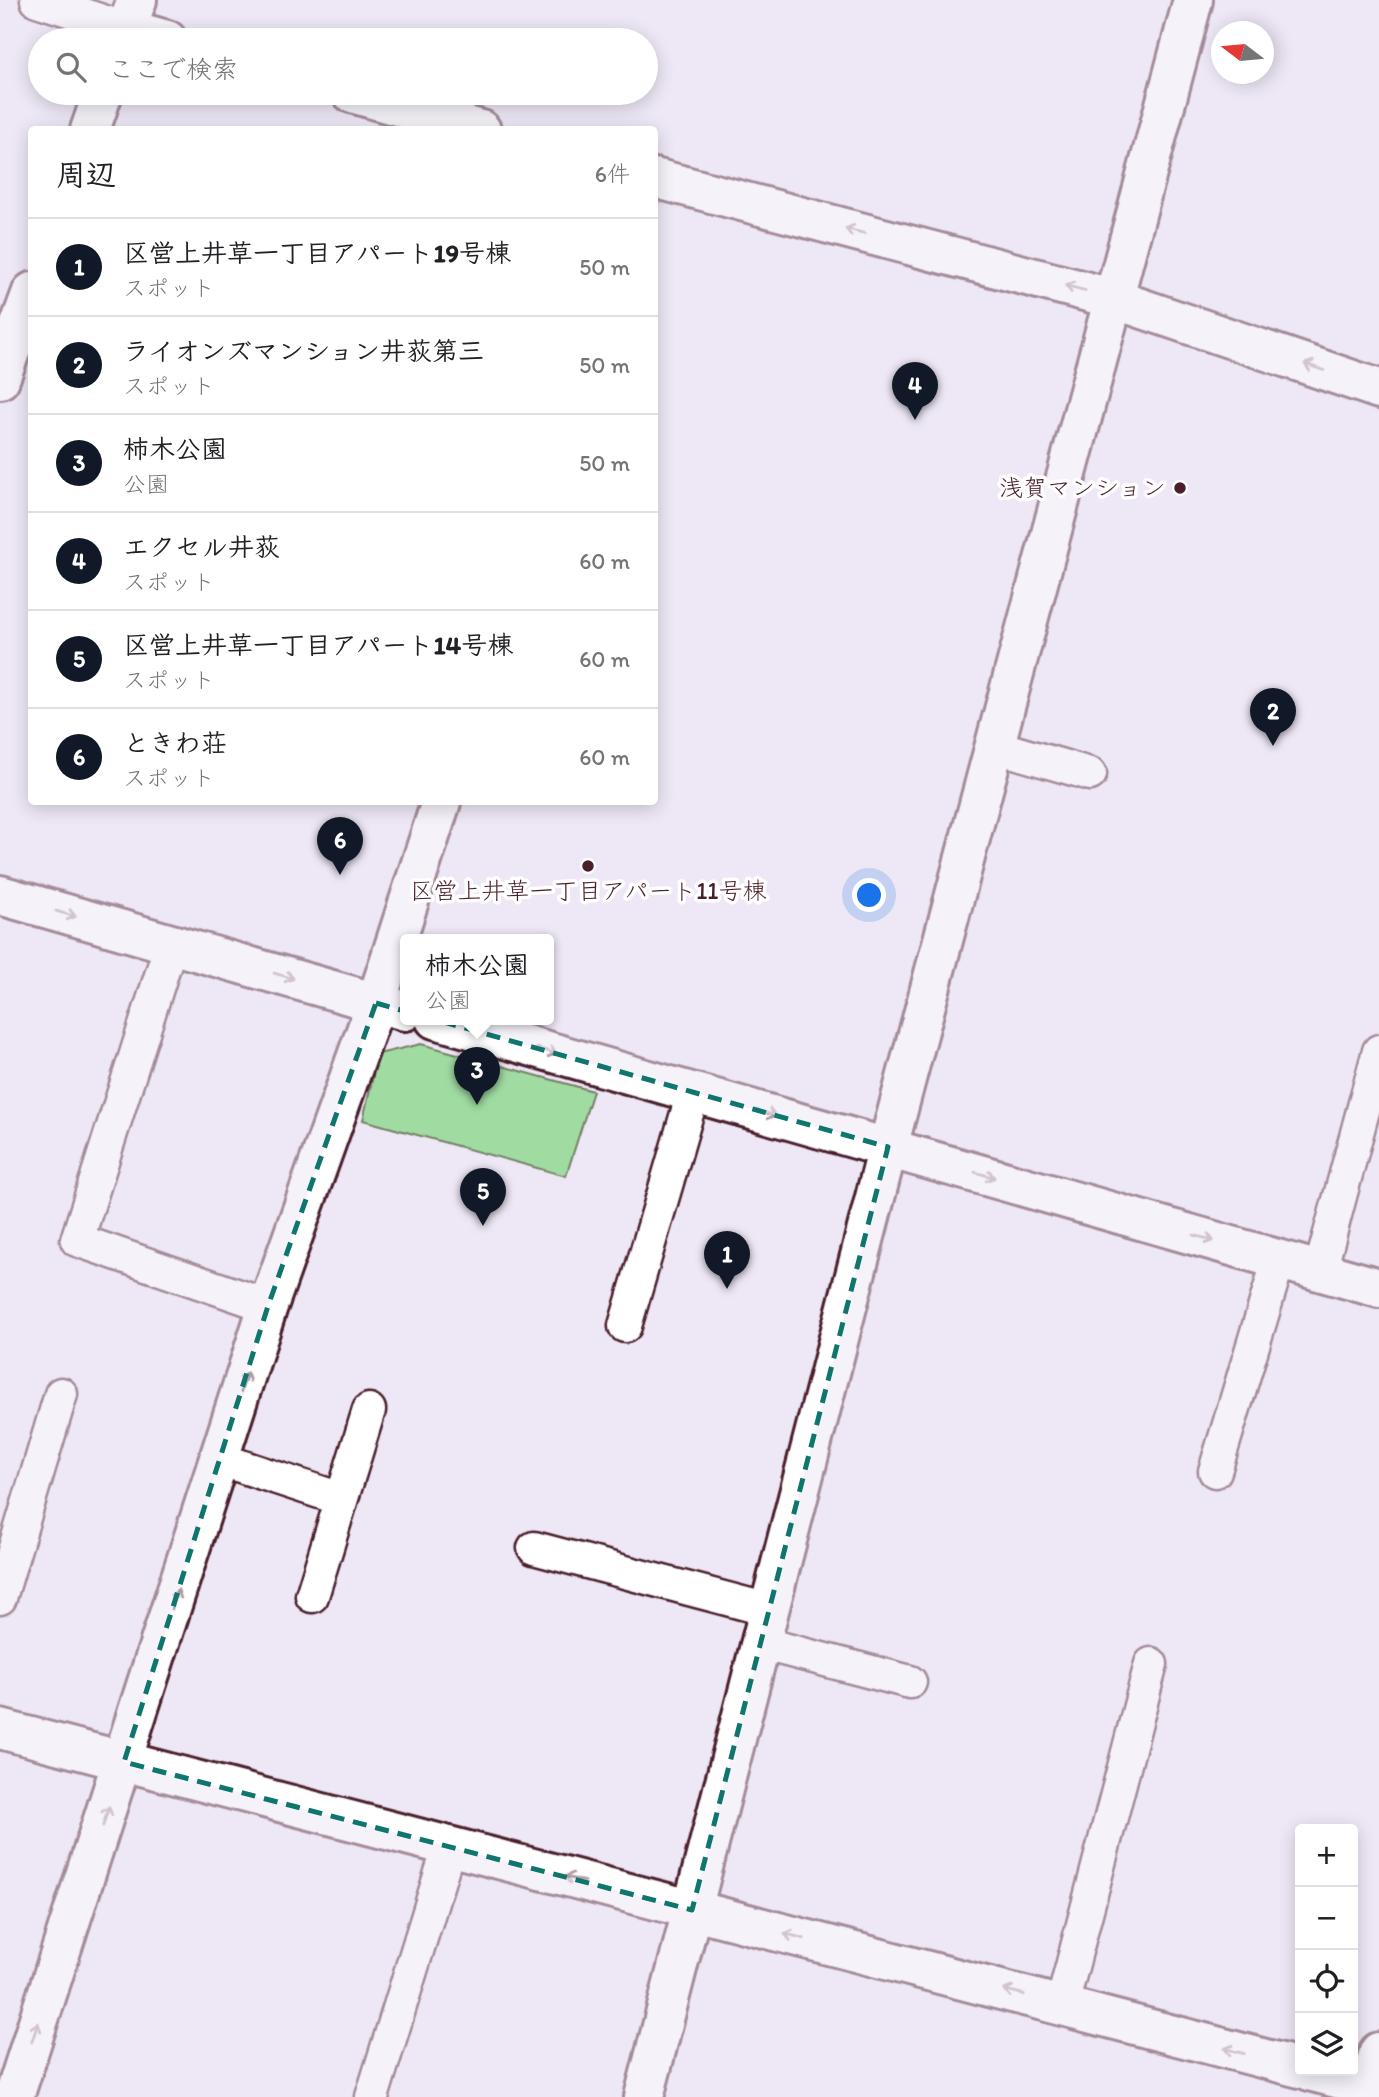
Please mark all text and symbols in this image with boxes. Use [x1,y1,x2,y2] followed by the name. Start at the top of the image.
[1211,21,1274,84] north arrow
[28,28,658,105] search box
[52,48,90,86] icon: search
[108,53,238,85] text: ここで検索
[56,156,116,193] text: 周辺
[595,160,630,188] text: 6件
[844,224,867,237] one-way arrow
[123,237,511,269] text: 区営上井草一丁目アパート19号棟
[74,253,84,281] text: 1
[579,253,630,281] text: 50 m
[123,274,215,302] text: スポット
[1064,281,1087,294] one-way arrow
[123,335,484,367] text: ライオンズマンション井荻第三
[73,351,85,379] text: 2
[579,351,630,379] text: 50 m
[1304,360,1326,372] one-way arrow
[892,362,938,420] pin: 4
[123,372,215,400] text: スポット
[123,433,227,465] text: 柿木公園
[73,449,85,477] text: 3
[579,449,630,477] text: 50 m
[123,470,169,498] text: 公園
[999,473,1166,502] place label: 浅賀マンション
[1172,480,1188,496] marker: 浅賀マンション
[123,531,280,563] text: エクセル井荻
[72,547,86,575] text: 4
[579,547,630,575] text: 60 m
[123,568,215,596] text: スポット
[123,629,513,661] text: 区営上井草一丁目アパート14号棟
[73,645,85,673] text: 5
[579,645,630,673] text: 60 m
[123,666,215,694] text: スポット
[1250,688,1296,746] pin: 2
[123,727,227,759] text: ときわ荘
[73,743,85,771] text: 6
[579,743,630,771] text: 60 m
[123,764,215,792] text: スポット
[317,817,363,875] pin: 6
[580,858,596,874] marker: 区営上井草一丁目アパート11号棟
[410,876,766,905] place label: 区営上井草一丁目アパート11号棟
[852,878,886,912] your location
[54,908,76,921] one-way arrow
[400,934,554,1025] popup
[425,949,529,981] text: 柿木公園
[273,971,295,984] one-way arrow
[425,986,471,1014] text: 公園
[536,1046,558,1059] one-way arrow
[454,1047,500,1105] pin: 3
[755,1107,777,1120] one-way arrow
[460,1168,506,1226] pin: 5
[974,1169,996,1182] one-way arrow
[704,1231,750,1289] pin: 1
[1193,1232,1215,1245] one-way arrow
[239,1372,251,1394] one-way arrow
[170,1589,183,1611] one-way arrow
[100,1805,113,1827] one-way arrow
[1295,1824,1358,2076] map controls
[1295,1824,1358,1887] button: +
[563,1872,586,1885] one-way arrow
[1295,1887,1358,1950] button: −
[783,1929,806,1942] one-way arrow
[1295,1950,1358,2013] button: locate
[1003,1985,1025,1998] one-way arrow
[1295,2013,1358,2076] button: layers
[30,2022,42,2044] one-way arrow
[1223,2043,1245,2056] one-way arrow

